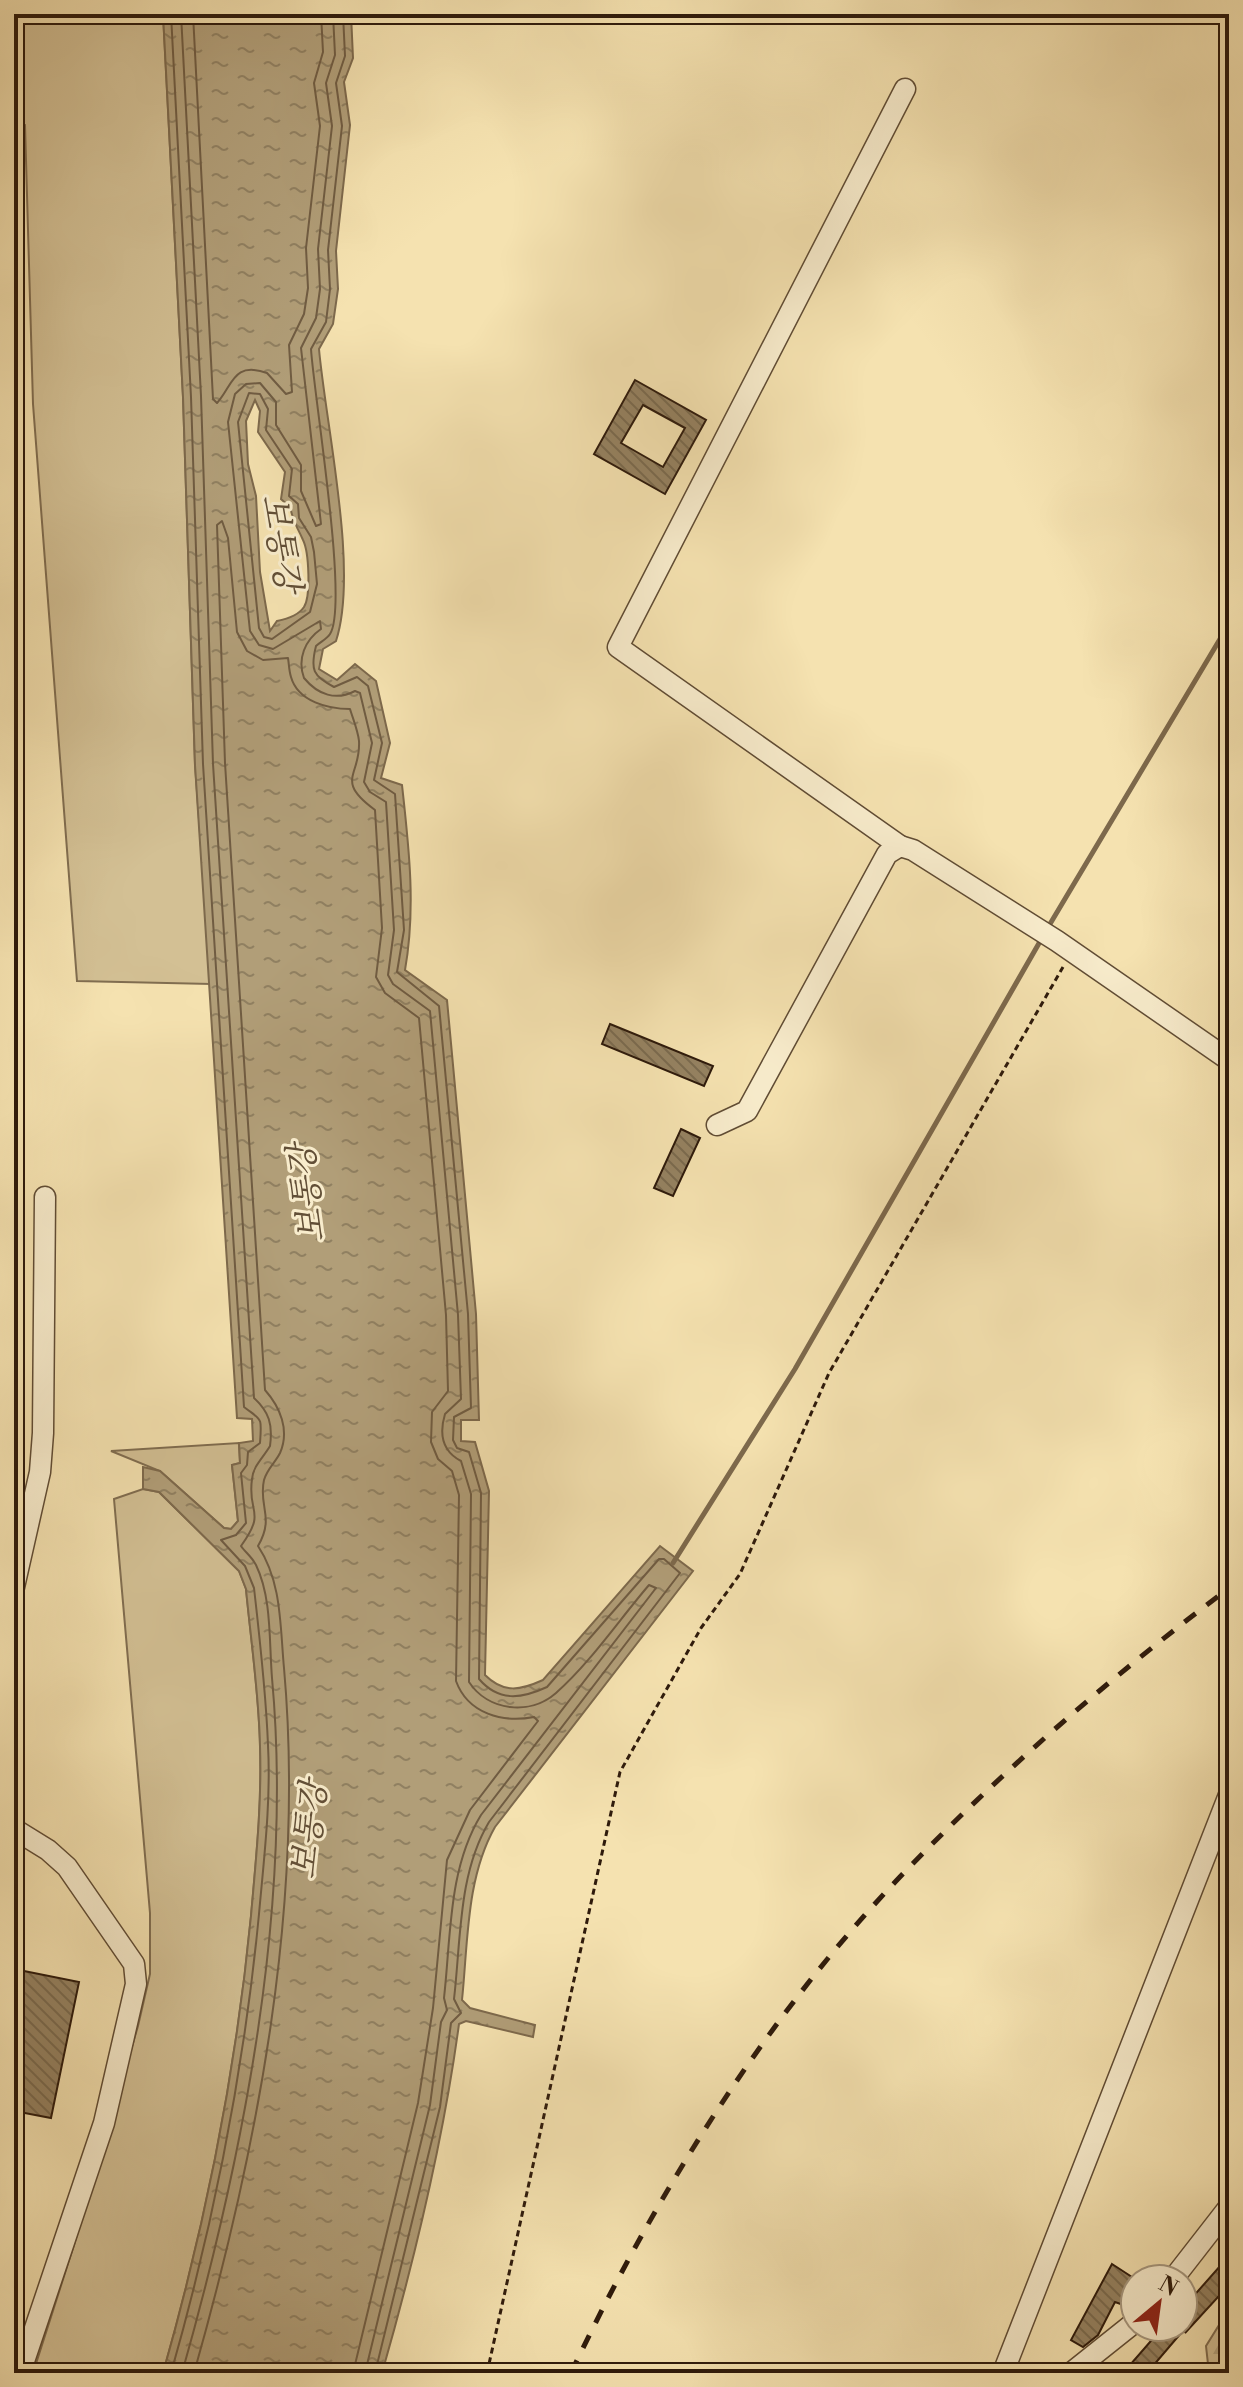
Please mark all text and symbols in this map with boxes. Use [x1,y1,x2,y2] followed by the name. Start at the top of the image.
[252,491,309,600] water label: 보통강
[281,1136,335,1244] water label: 보통강
[283,1773,337,1881] water label: 보통강
[1119,2263,1199,2343] north arrow
[1154,2271,1183,2303] text: N

